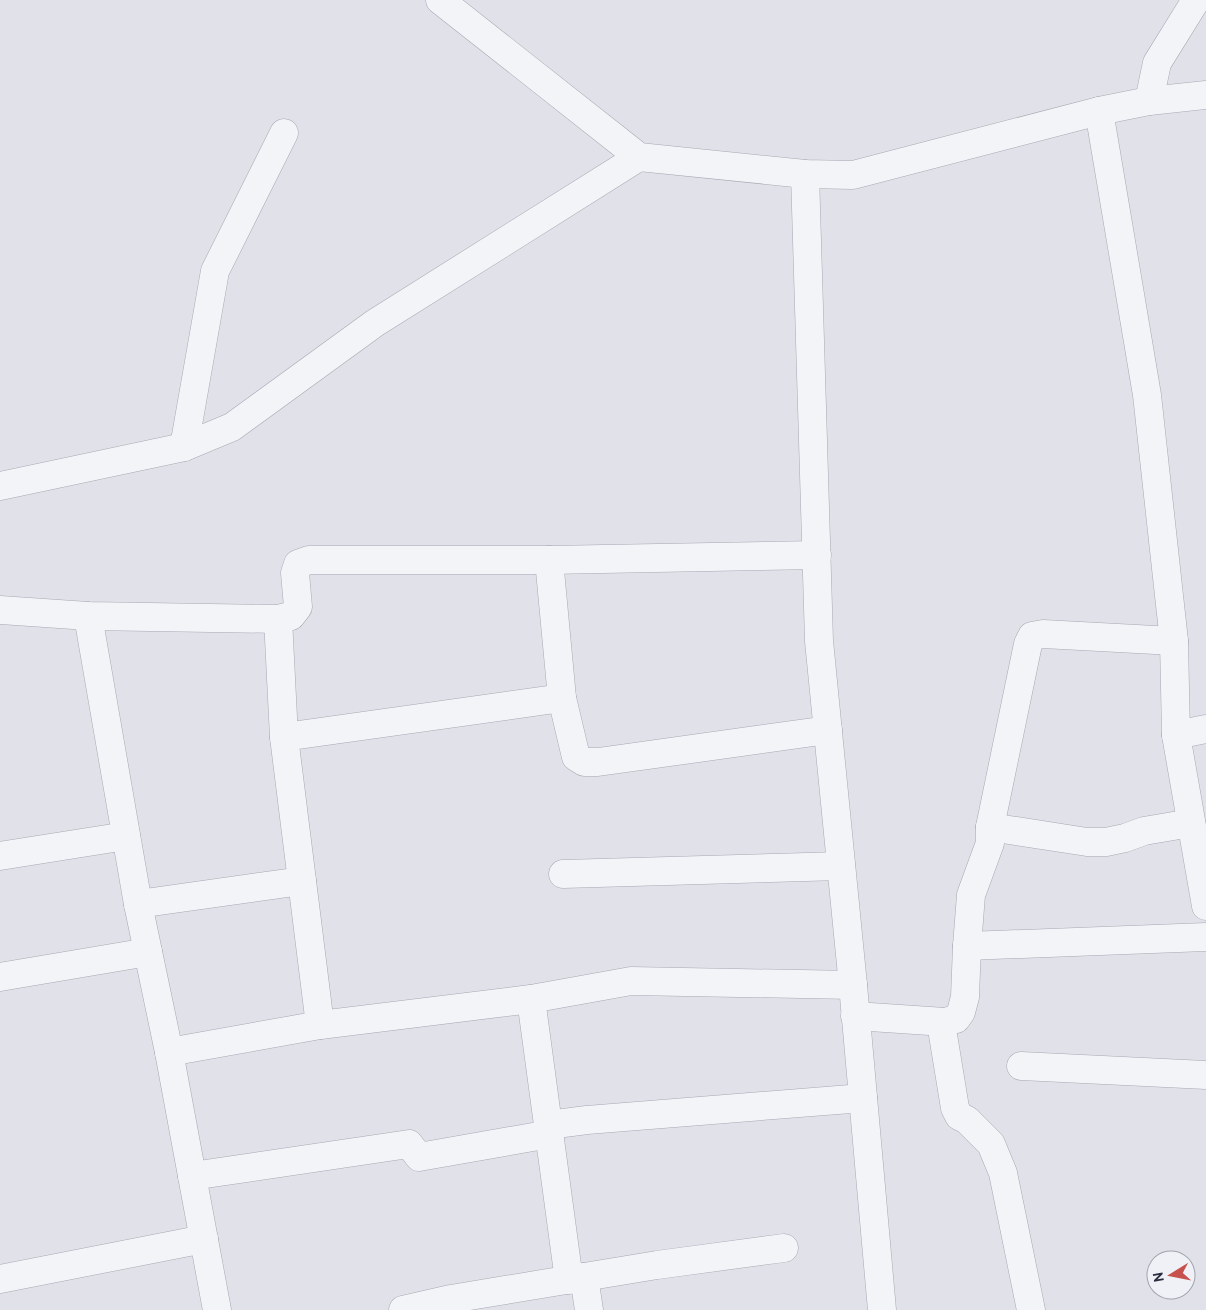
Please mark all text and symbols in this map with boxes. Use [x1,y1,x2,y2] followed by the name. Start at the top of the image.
[1146,1250,1196,1300] north arrow
[1150,1271,1169,1283] text: N

